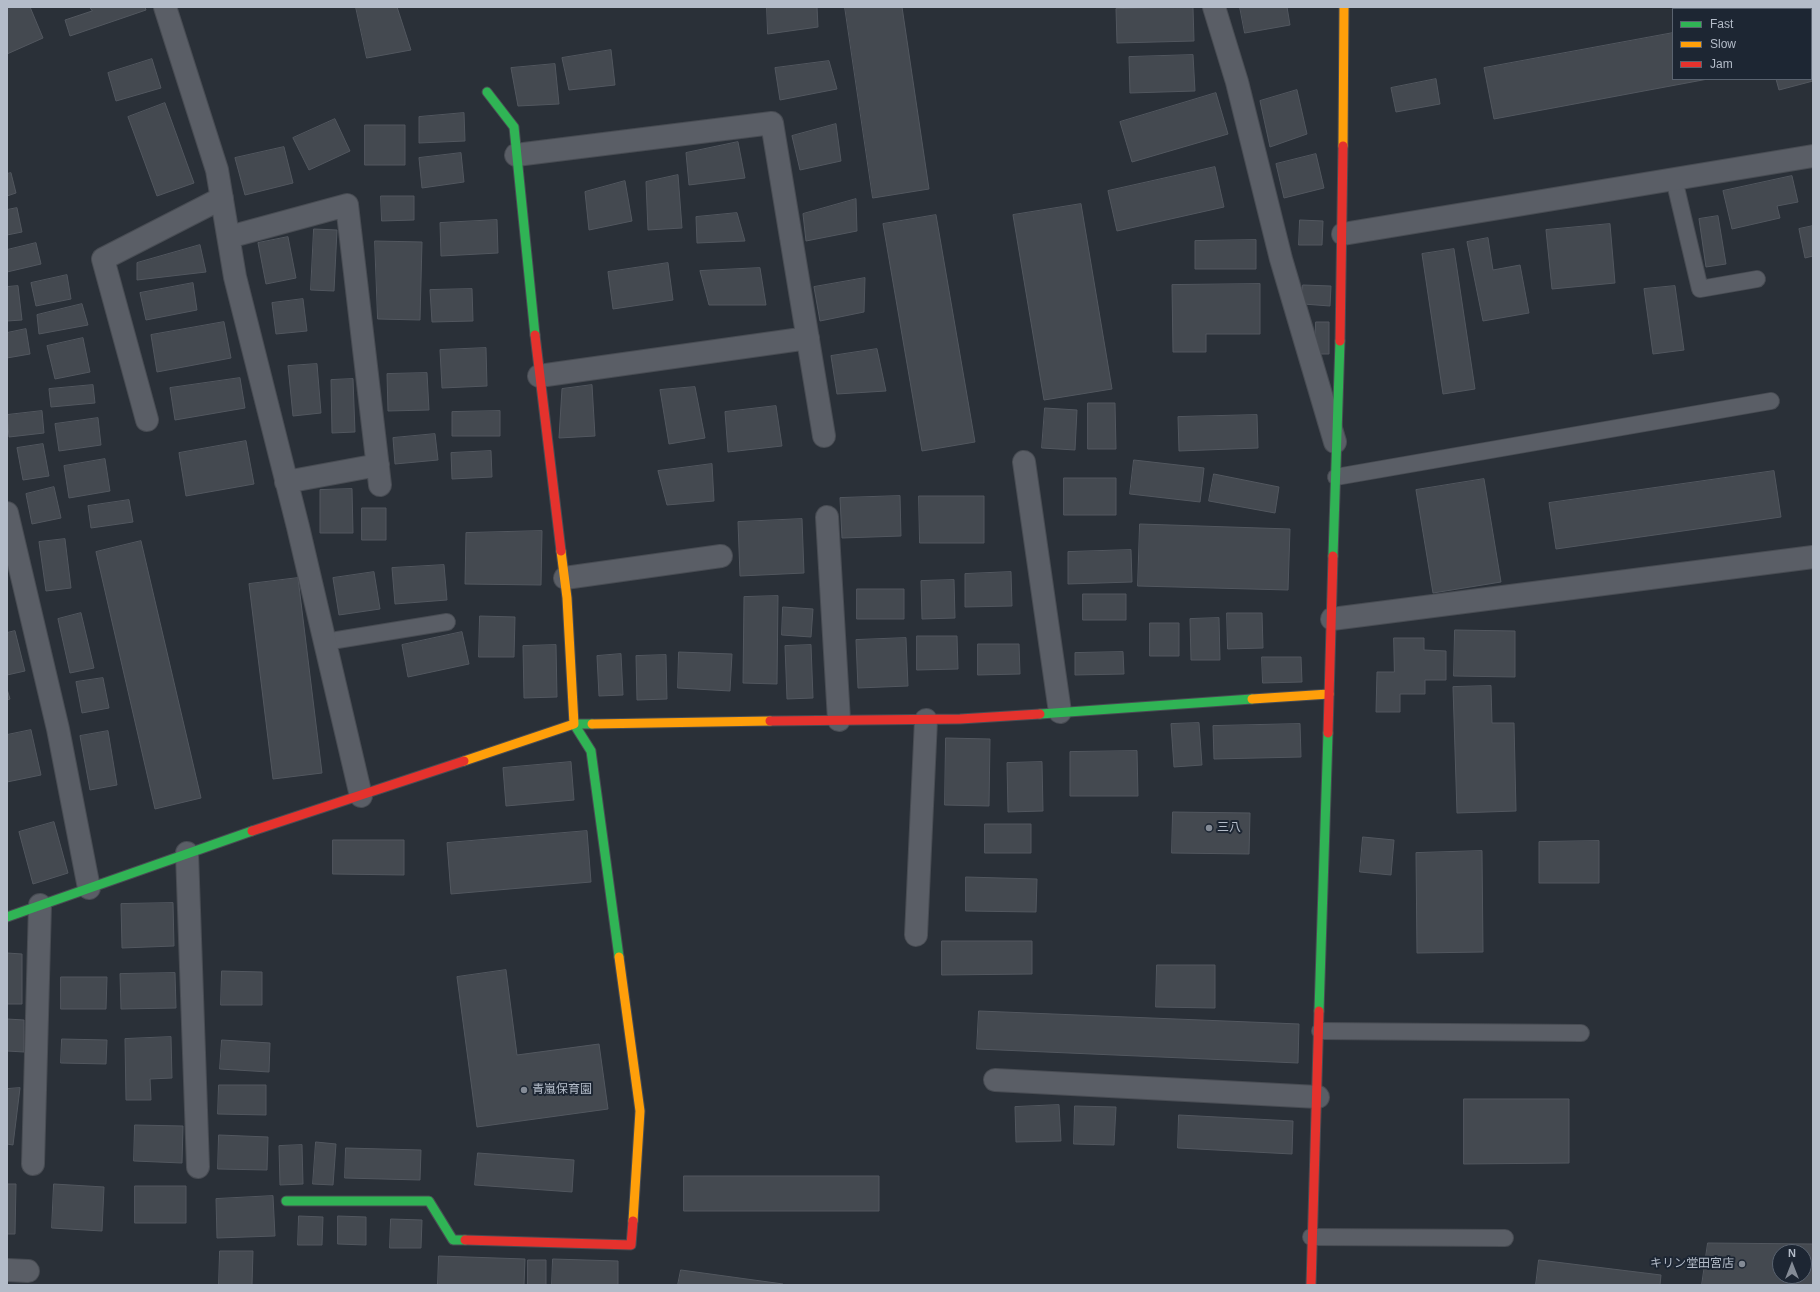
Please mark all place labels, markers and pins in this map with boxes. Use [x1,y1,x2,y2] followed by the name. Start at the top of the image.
[1217,821,1241,835] place label: 三八
[1204,823,1214,833] marker: 三八
[532,1083,592,1097] place label: 青嵐保育園
[519,1085,529,1095] marker: 青嵐保育園
[1650,1257,1734,1271] place label: キリン堂田宮店
[1737,1259,1747,1269] marker: キリン堂田宮店

